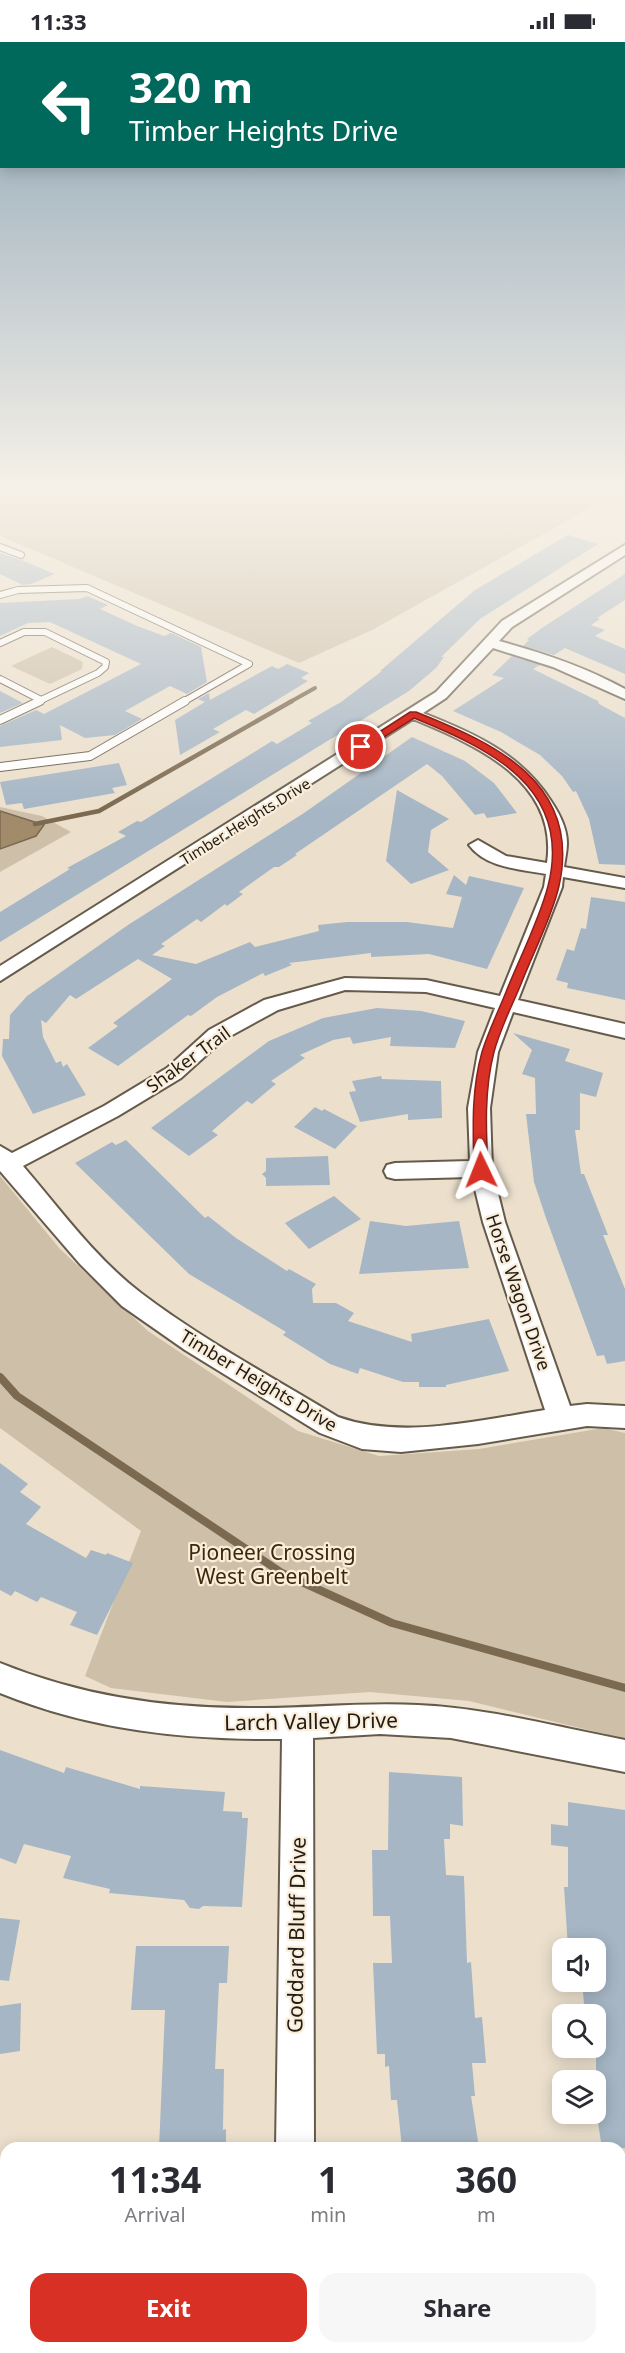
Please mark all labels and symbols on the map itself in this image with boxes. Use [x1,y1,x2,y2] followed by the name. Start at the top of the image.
[335,721,386,772] pin
[176,773,314,869] street label: Timber Heights Drive
[141,1020,235,1098] street label: Shaker Trail
[449,1138,513,1202] position arrow
[481,1211,557,1373] street label: Horse Wagon Drive
[176,1323,342,1437] street label: Timber Heights Drive
[188,1538,356,1590] park label: Pioneer Crossing West Greenbelt
[224,1705,398,1737] street label: Larch Valley Drive
[280,1837,312,2033] street label: Goddard Bluff Drive

